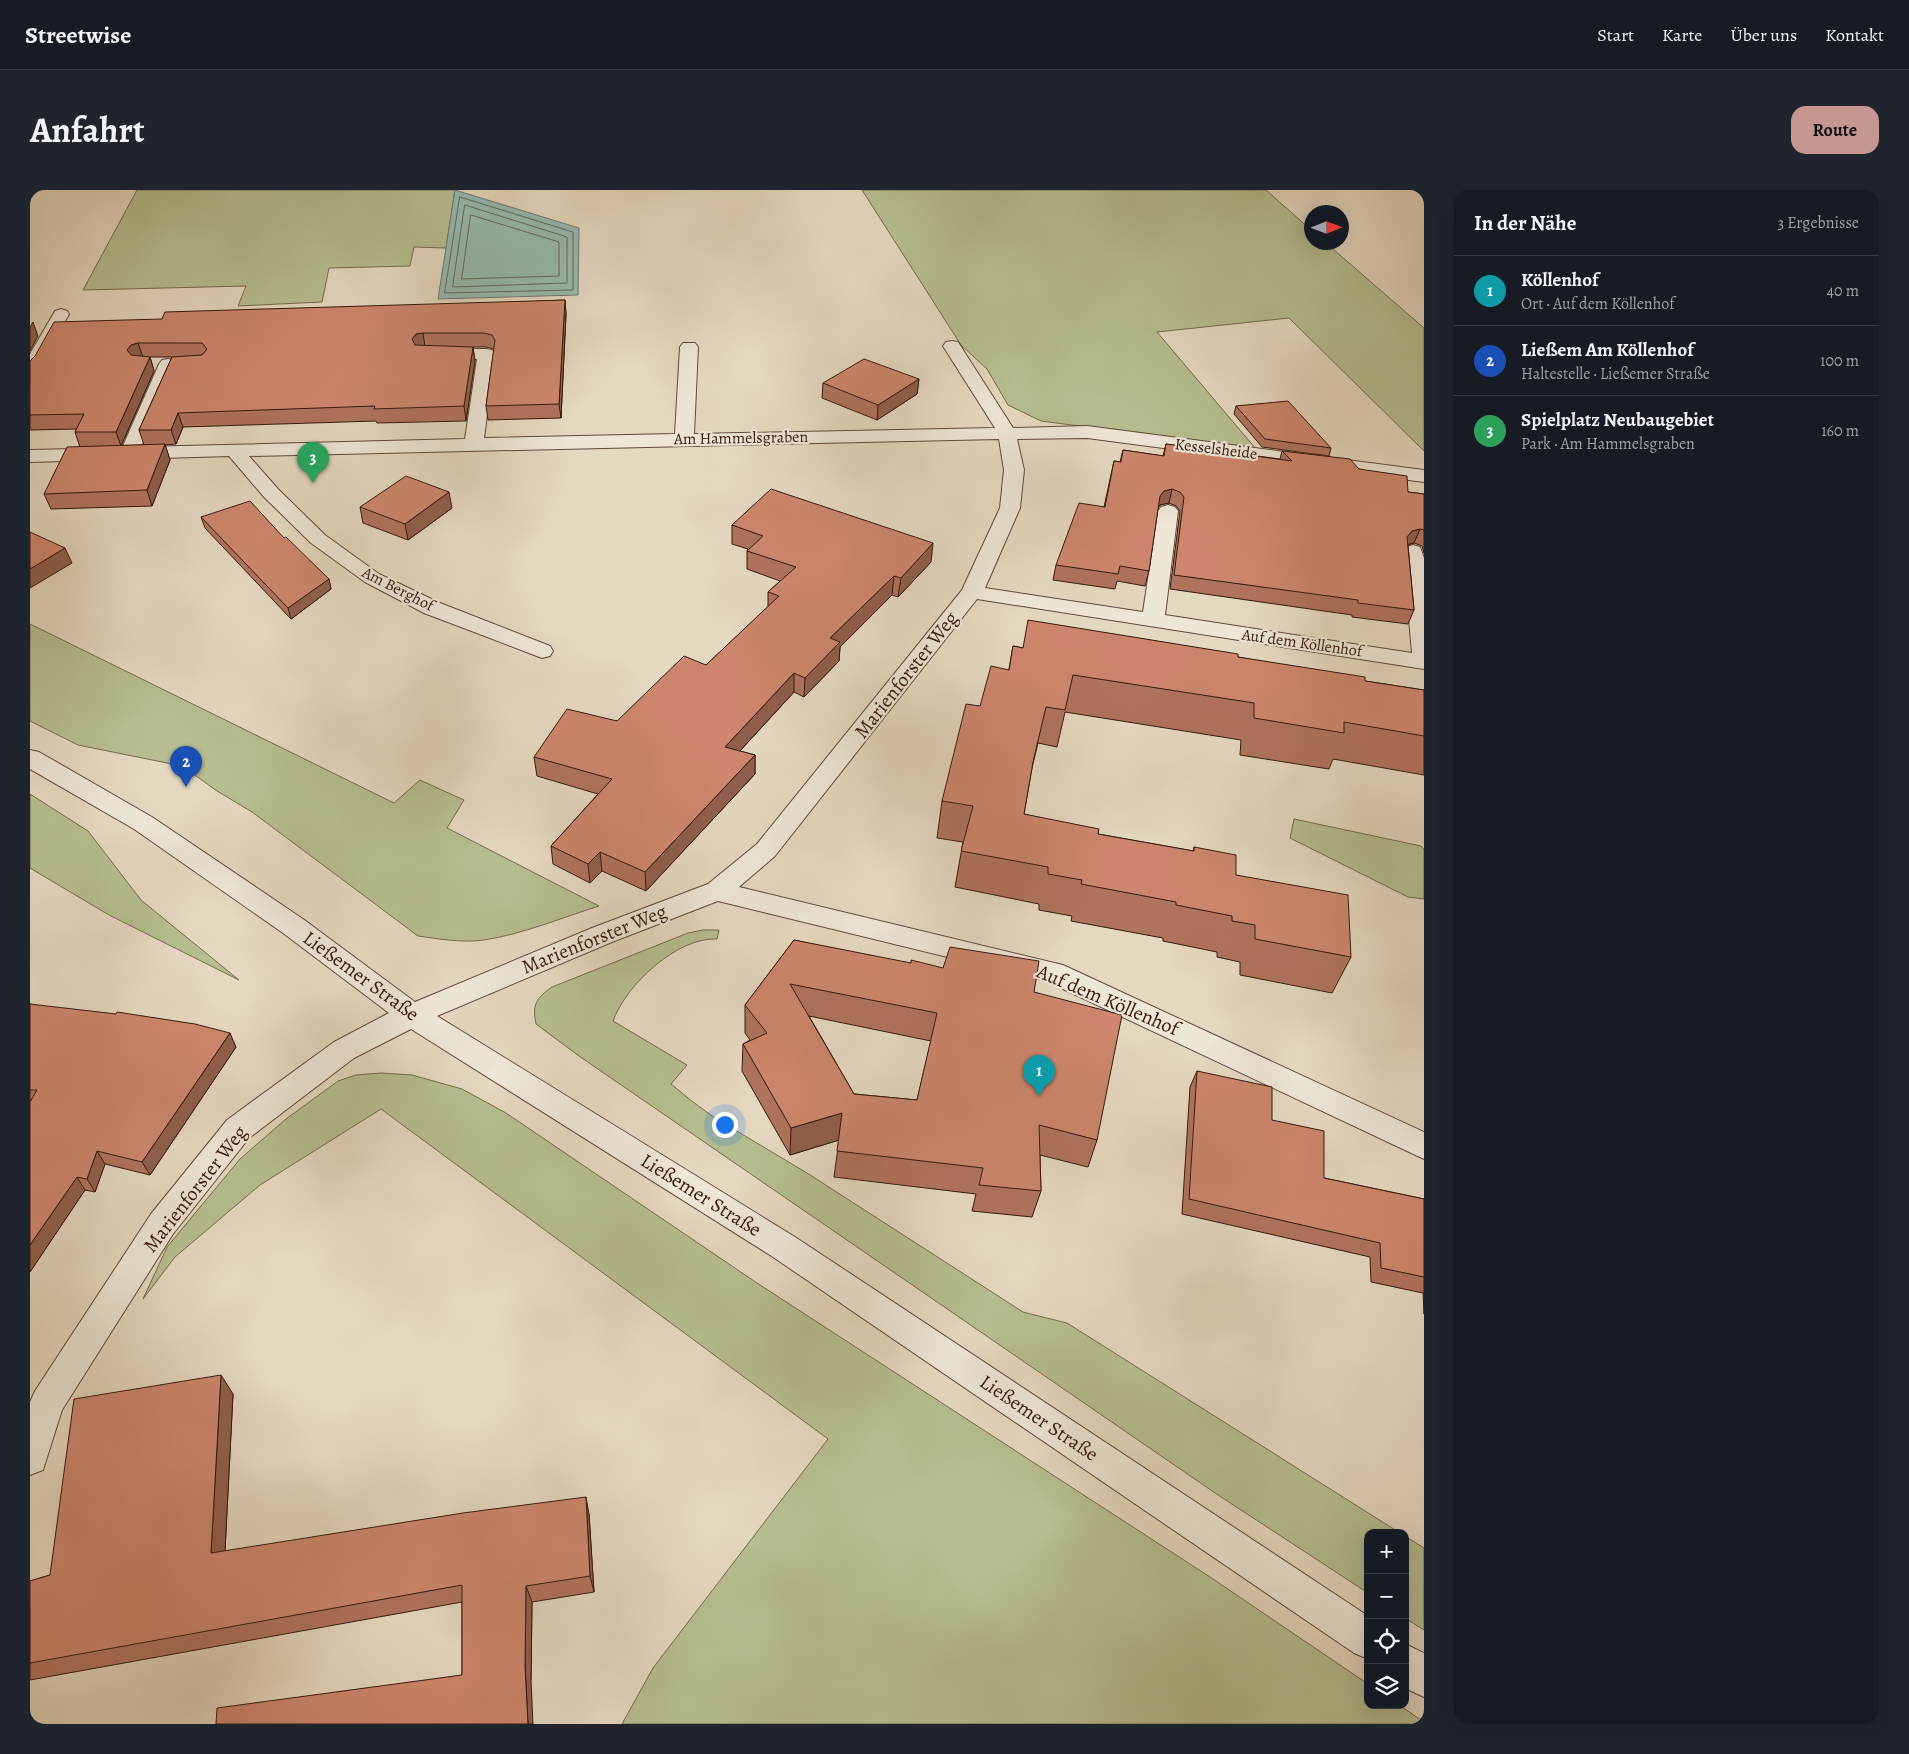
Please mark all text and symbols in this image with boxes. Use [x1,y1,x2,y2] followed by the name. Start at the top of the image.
[25,19,131,51] text: Streetwise
[1597,23,1634,47] text: Start
[1662,23,1702,47] text: Karte
[1730,23,1797,47] text: Über uns
[1825,23,1884,47] text: Kontakt
[30,106,145,154] text: Anfahrt
[1791,106,1879,154] button: Route
[1304,205,1349,250] north arrow
[1474,209,1576,237] text: In der Nähe
[1777,212,1859,234] text: 3 Ergebnisse
[1521,267,1598,293] text: Köllenhof
[1487,280,1493,302] text: 1
[1827,280,1859,302] text: 40 m
[1521,293,1674,315] text: Ort · Auf dem Köllenhof
[1521,337,1694,363] text: Ließem Am Köllenhof
[1486,350,1494,372] text: 2
[1820,350,1859,372] text: 100 m
[1521,363,1710,385] text: Haltestelle · Ließemer Straße
[1521,407,1714,433] text: Spielplatz Neubaugebiet
[1487,420,1493,442] text: 3
[1821,420,1859,442] text: 160 m
[673,426,809,450] street label: Am Hammelsgraben
[1173,433,1259,465] street label: Kesselsheide
[1521,433,1695,455] text: Park · Am Hammelsgraben
[297,442,329,483] pin: 3
[357,561,440,618] street label: Am Berghof
[848,606,964,744] street label: Marienforster Weg
[1239,624,1366,663] street label: Auf dem Köllenhof
[170,746,202,787] pin: 2
[517,898,671,980] street label: Marienforster Weg
[297,925,425,1027] street label: Ließemer Straße
[1032,958,1186,1043] street label: Auf dem Köllenhof
[1023,1055,1055,1096] pin: 1
[712,1112,738,1138] your location
[137,1120,253,1258] street label: Marienforster Weg
[636,1147,766,1243] street label: Ließemer Straße
[974,1368,1104,1468] street label: Ließemer Straße
[1364,1529,1409,1709] map controls
[1364,1529,1409,1574] button: +
[1364,1574,1409,1619] button: −
[1364,1619,1409,1664] button: locate
[1364,1664,1409,1709] button: layers

